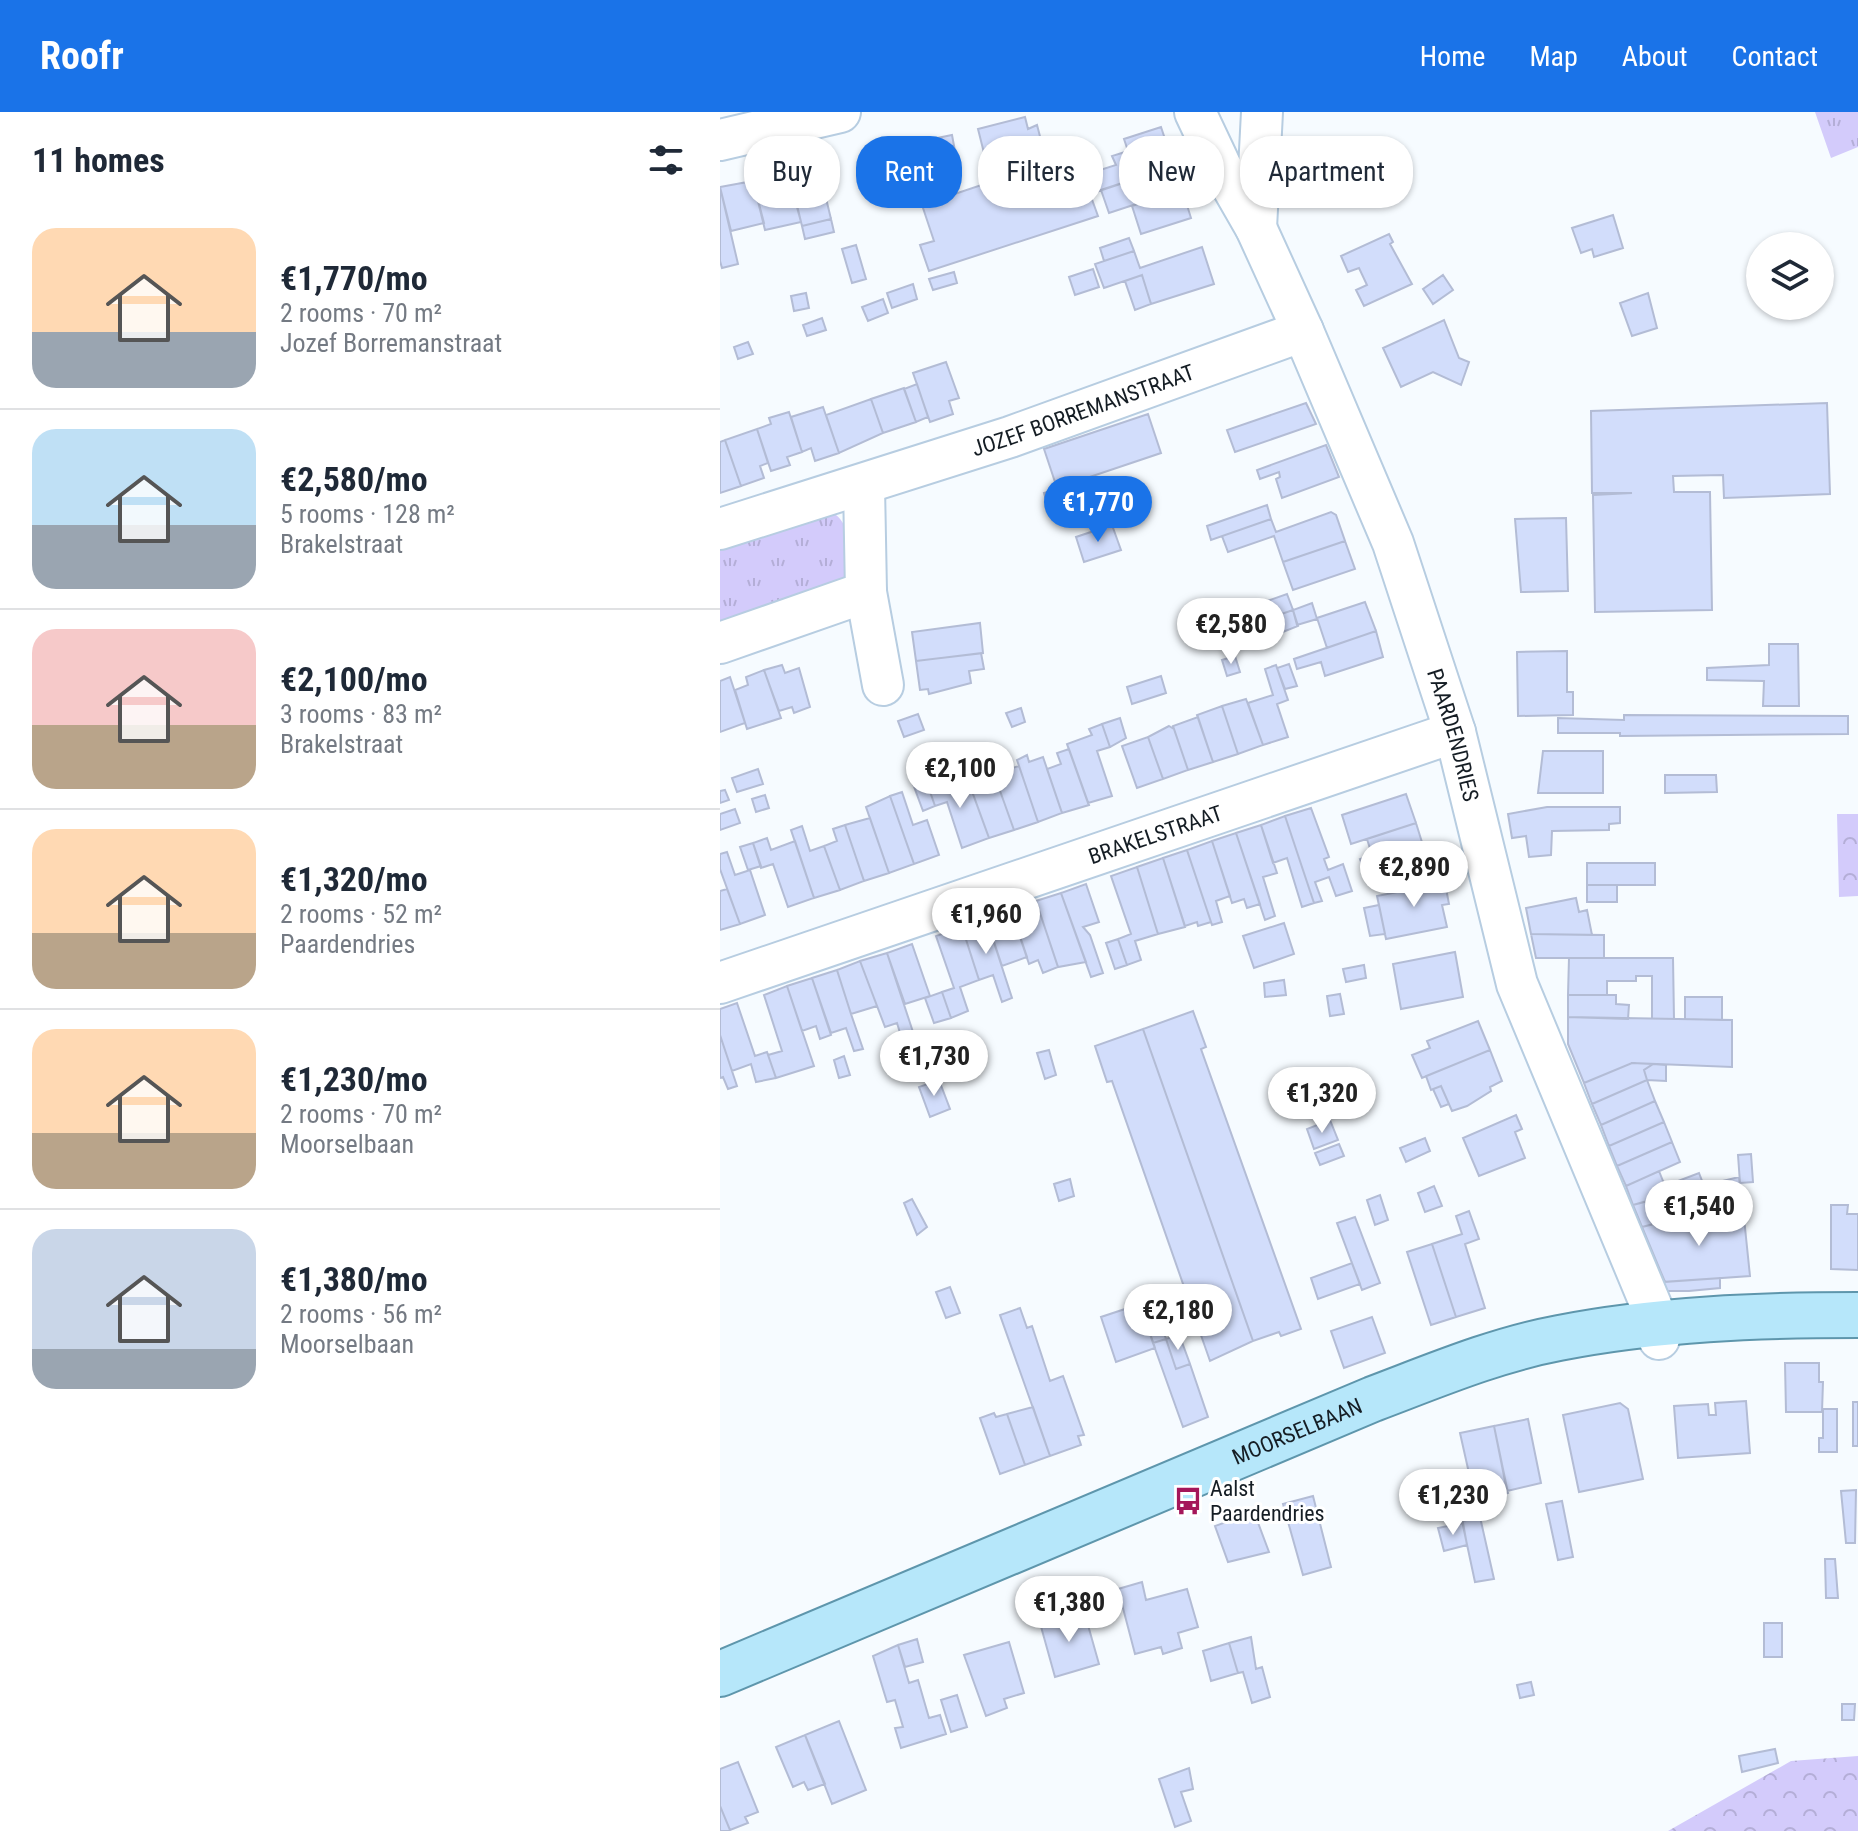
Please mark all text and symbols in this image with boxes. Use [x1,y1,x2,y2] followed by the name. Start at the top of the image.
[40,34,124,78] text: Roofr
[1420,40,1485,73] text: Home
[1529,40,1578,73] text: Map
[1622,40,1688,73] text: About
[1732,40,1818,73] text: Contact
[744,136,840,208] chip: Buy
[856,136,962,208] chip: Rent
[978,136,1103,208] chip: Filters
[1119,136,1224,208] chip: New
[1240,136,1413,208] chip: Apartment
[644,138,688,182] icon: filters
[32,140,165,180] text: 11 homes
[1746,232,1834,320] map controls
[1746,232,1834,320] button: layers
[280,258,428,298] text: €1,770/mo
[96,260,192,356] icon: home
[280,298,442,328] text: 2 rooms · 70 m²
[280,328,502,358] text: Jozef Borremanstraat
[969,359,1198,461] street label: JOZEF BORREMANSTRAAT
[280,459,428,499] text: €2,580/mo
[96,461,192,557] icon: home
[1033,476,1163,544] pin: €1,770
[1062,487,1134,517] text: €1,770
[280,499,455,529] text: 5 rooms · 128 m²
[280,529,403,559] text: Brakelstraat
[1166,598,1296,666] pin: €2,580
[1195,609,1267,639] text: €2,580
[280,659,428,699] text: €2,100/mo
[96,661,192,757] icon: home
[1422,665,1484,804] street label: PAARDENDRIES
[280,699,442,729] text: 3 rooms · 83 m²
[280,729,403,759] text: Brakelstraat
[895,742,1025,810] pin: €2,100
[924,753,996,783] text: €2,100
[1085,800,1226,869] street label: BRAKELSTRAAT
[1349,841,1479,909] pin: €2,890
[1378,852,1450,882] text: €2,890
[280,859,428,899] text: €1,320/mo
[96,861,192,957] icon: home
[921,888,1051,956] pin: €1,960
[280,899,442,929] text: 2 rooms · 52 m²
[950,899,1022,929] text: €1,960
[280,929,415,959] text: Paardendries
[869,1030,999,1098] pin: €1,730
[898,1041,970,1071] text: €1,730
[280,1059,428,1099] text: €1,230/mo
[96,1061,192,1157] icon: home
[1257,1067,1387,1135] pin: €1,320
[1286,1078,1358,1108] text: €1,320
[280,1099,442,1129] text: 2 rooms · 70 m²
[280,1129,414,1159] text: Moorselbaan
[1634,1180,1764,1248] pin: €1,540
[1663,1191,1735,1221] text: €1,540
[280,1259,428,1299] text: €1,380/mo
[96,1261,192,1357] icon: home
[1113,1284,1243,1352] pin: €2,180
[1142,1295,1214,1325] text: €2,180
[280,1299,442,1329] text: 2 rooms · 56 m²
[280,1329,414,1359] text: Moorselbaan
[1228,1393,1366,1470] street label: MOORSELBAAN
[1388,1469,1518,1537] pin: €1,230
[1210,1476,1325,1526] place label: Aalst Paardendries
[1417,1480,1489,1510] text: €1,230
[1173,1486,1203,1516] bus stop icon: Aalst Paardendries
[1004,1576,1134,1644] pin: €1,380
[1033,1587,1105,1617] text: €1,380

